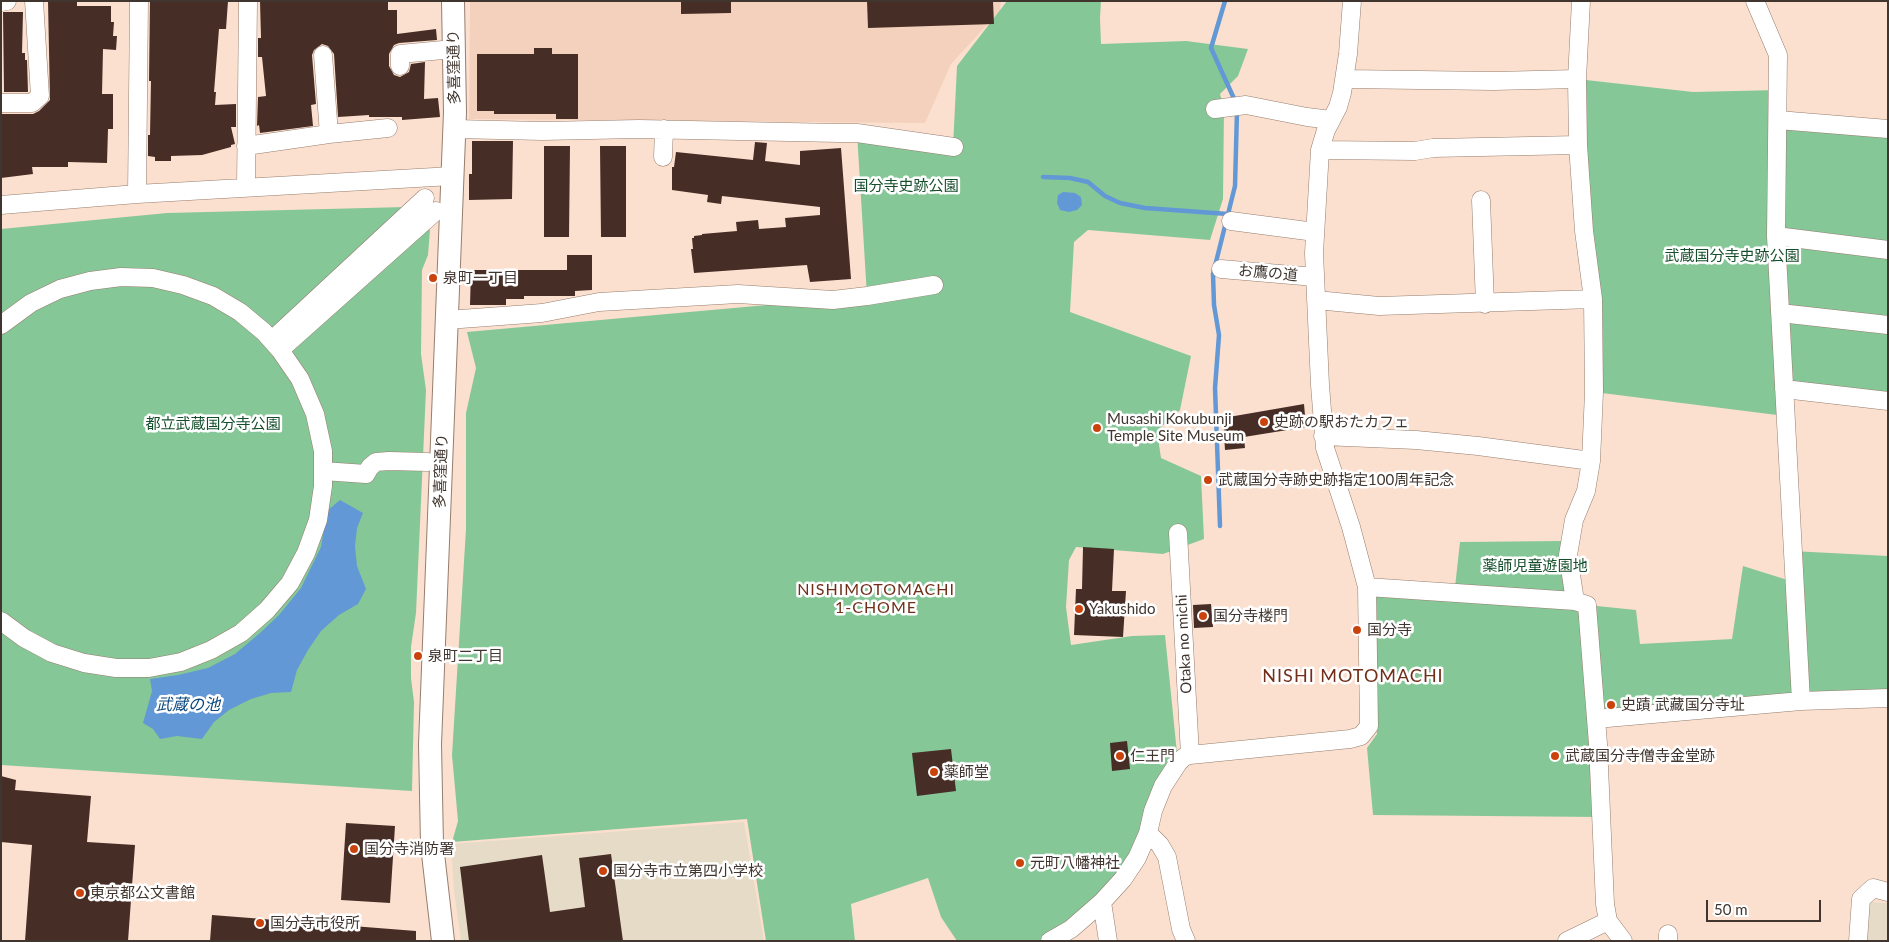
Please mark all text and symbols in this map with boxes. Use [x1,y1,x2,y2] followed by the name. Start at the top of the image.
[444,29,464,105] street label: 多喜窪通り
[854,177,958,195] park label: 国分寺史跡公園
[1665,247,1799,265] park label: 武蔵国分寺史跡公園
[1237,261,1299,285] street label: お鷹の道
[443,269,518,287] place label: 泉町一丁目
[427,272,439,284] marker: 泉町一丁目
[1107,410,1244,445] place label: Musashi Kokubunji Temple Site Museum
[1274,413,1409,431] place label: 史跡の駅おたカフェ
[146,415,280,433] park label: 都立武蔵国分寺公園
[1258,416,1270,428] marker: 史跡の駅おたカフェ
[1091,422,1103,434] marker: Musashi Kokubunji Temple Site Museum
[431,433,451,509] street label: 多喜窪通り
[1218,471,1454,489] place label: 武蔵国分寺跡史跡指定100周年記念
[1202,474,1214,486] marker: 武蔵国分寺跡史跡指定100周年記念
[1483,557,1587,575] park label: 薬師児童遊園地
[795,580,957,618] district label: NISHIMOTOMACHI 1-CHOME
[1172,594,1196,694] street label: Otaka no michi
[1089,600,1156,618] place label: Yakushido
[1073,603,1085,615] marker: Yakushido
[1213,607,1288,625] place label: 国分寺楼門
[1197,610,1209,622] marker: 国分寺楼門
[1367,621,1412,639] place label: 国分寺
[1351,624,1363,636] marker: 国分寺
[428,647,503,665] place label: 泉町二丁目
[412,650,424,662] marker: 泉町二丁目
[1260,665,1446,687] district label: NISHI MOTOMACHI
[156,695,220,715] water label: 武蔵の池
[1621,696,1745,714] place label: 史蹟 武藏国分寺址
[1605,699,1617,711] marker: 史蹟 武藏国分寺址
[1130,747,1175,765] place label: 仁王門
[1565,747,1715,765] place label: 武蔵国分寺僧寺金堂跡
[1114,750,1126,762] marker: 仁王門
[1549,750,1561,762] marker: 武蔵国分寺僧寺金堂跡
[944,763,989,781] place label: 薬師堂
[928,766,940,778] marker: 薬師堂
[364,840,454,858] place label: 国分寺消防署
[348,843,360,855] marker: 国分寺消防署
[1030,854,1120,872] place label: 元町八幡神社
[1014,857,1026,869] marker: 元町八幡神社
[613,862,763,880] place label: 国分寺市立第四小学校
[597,865,609,877] marker: 国分寺市立第四小学校
[90,884,195,902] place label: 東京都公文書館
[74,887,86,899] marker: 東京都公文書館
[1709,890,1824,922] scale bar
[1714,900,1748,918] text: 50 m
[270,914,360,932] place label: 国分寺市役所
[254,917,266,929] marker: 国分寺市役所

